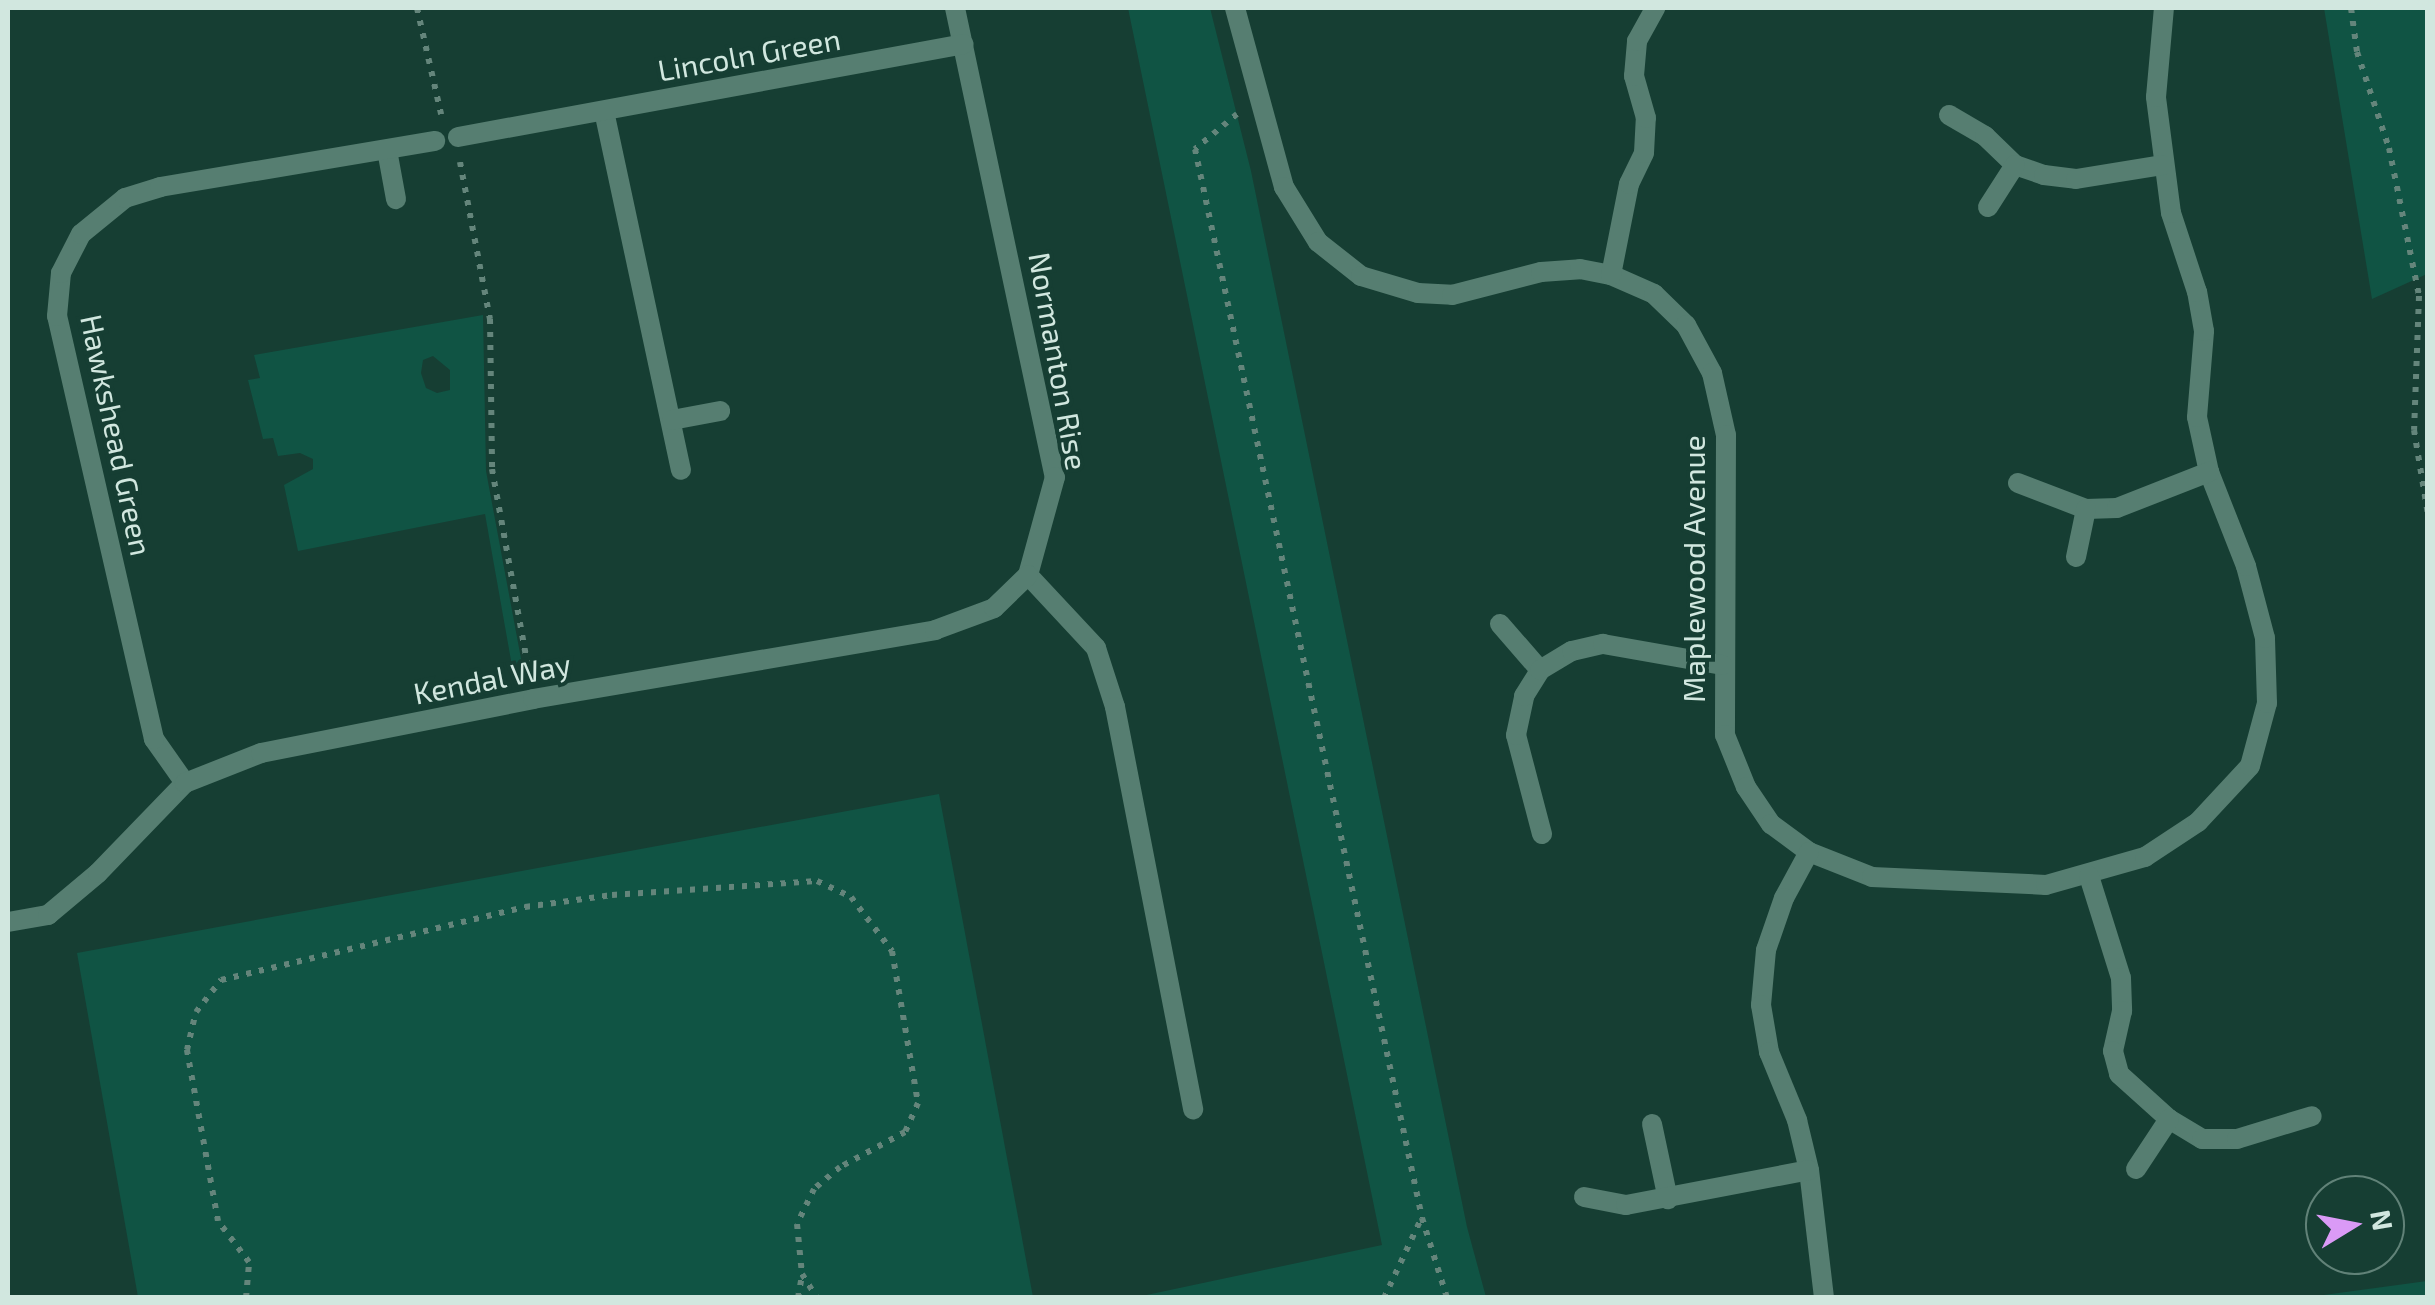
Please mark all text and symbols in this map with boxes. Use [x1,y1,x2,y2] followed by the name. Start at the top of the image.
[655,20,843,88] street label: Lincoln Green
[1022,249,1096,473] street label: Normanton Rise
[74,311,160,559] street label: Hawkshead Green
[1675,435,1711,703] street label: Maplewood Avenue
[410,645,574,711] street label: Kendal Way
[2305,1175,2405,1275] north arrow
[2364,1207,2401,1233] text: N

